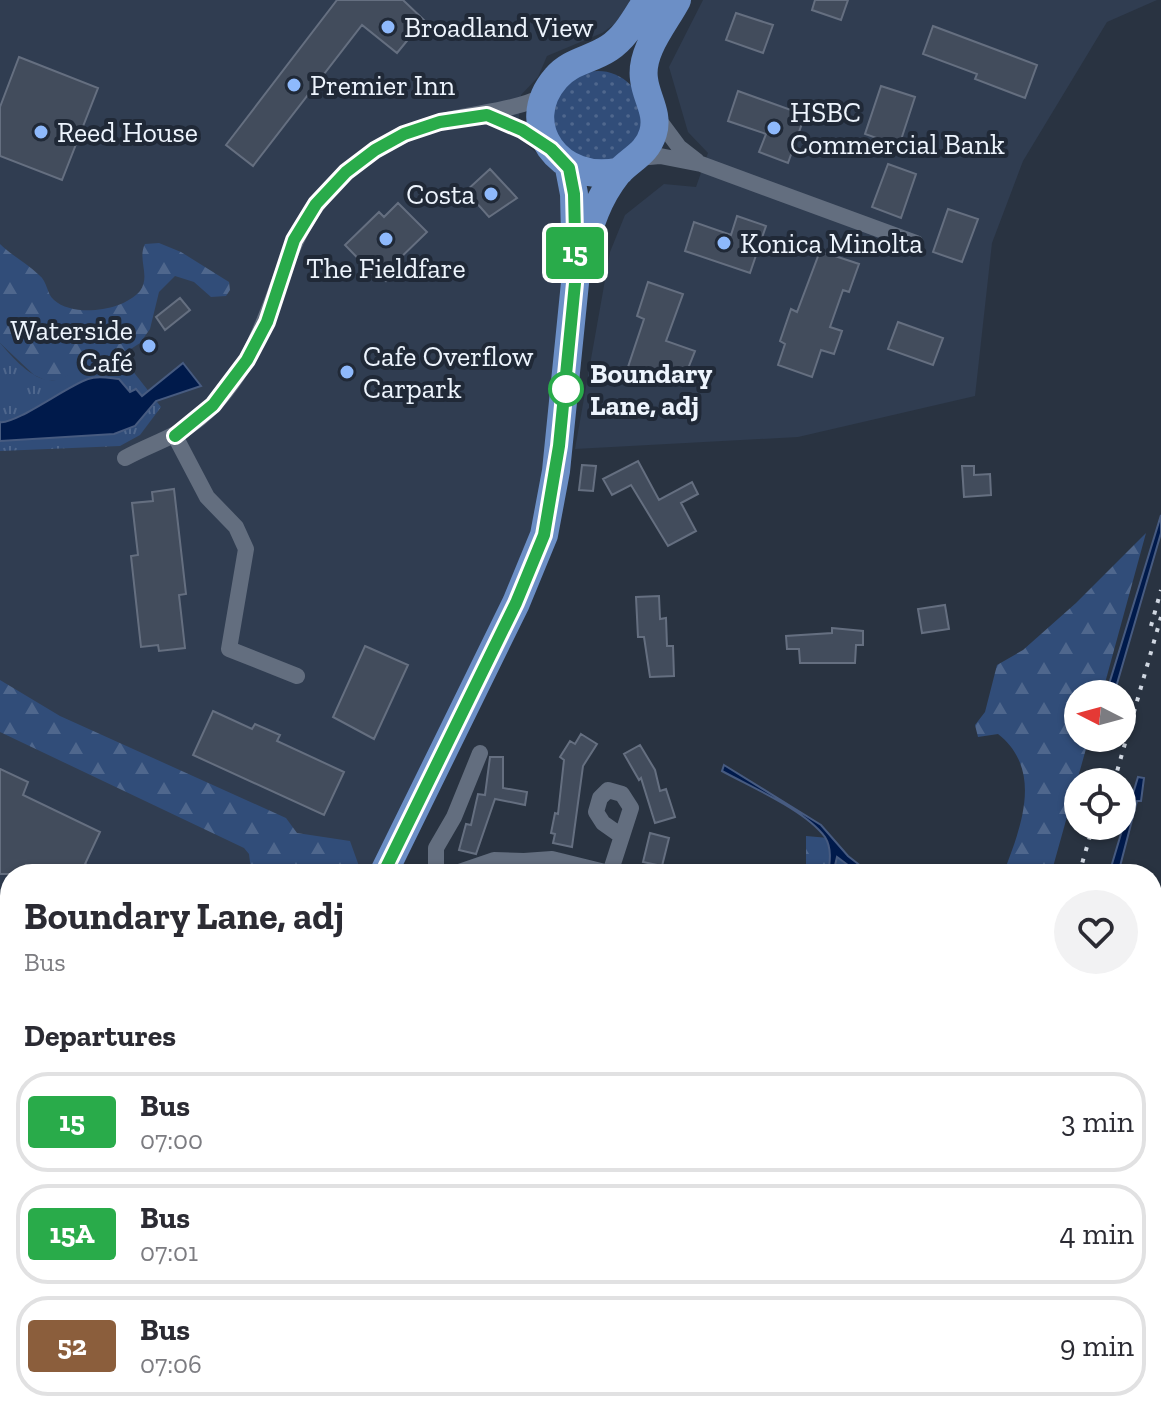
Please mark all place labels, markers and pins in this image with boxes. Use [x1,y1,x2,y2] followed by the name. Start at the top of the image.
[404,11,594,44] place label: Broadland View
[379,18,397,36] marker: Broadland View
[310,69,455,102] place label: Premier Inn
[285,76,303,94] marker: Premier Inn
[790,96,1005,161] place label: HSBC Commercial Bank
[57,116,198,149] place label: Reed House
[765,119,783,137] marker: HSBC Commercial Bank
[32,123,50,141] marker: Reed House
[406,178,475,211] place label: Costa
[482,185,500,203] marker: Costa
[740,227,923,260] place label: Konica Minolta
[377,230,395,248] marker: The Fieldfare
[715,234,733,252] marker: Konica Minolta
[306,252,466,285] place label: The Fieldfare
[11,314,133,379] place label: Waterside Café
[140,337,158,355] marker: Waterside Café
[363,340,534,405] place label: Cafe Overflow Carpark
[590,357,713,422] place label: Boundary Lane, adj
[338,363,356,381] marker: Cafe Overflow Carpark
[549,372,583,406] marker: Boundary Lane, adj

